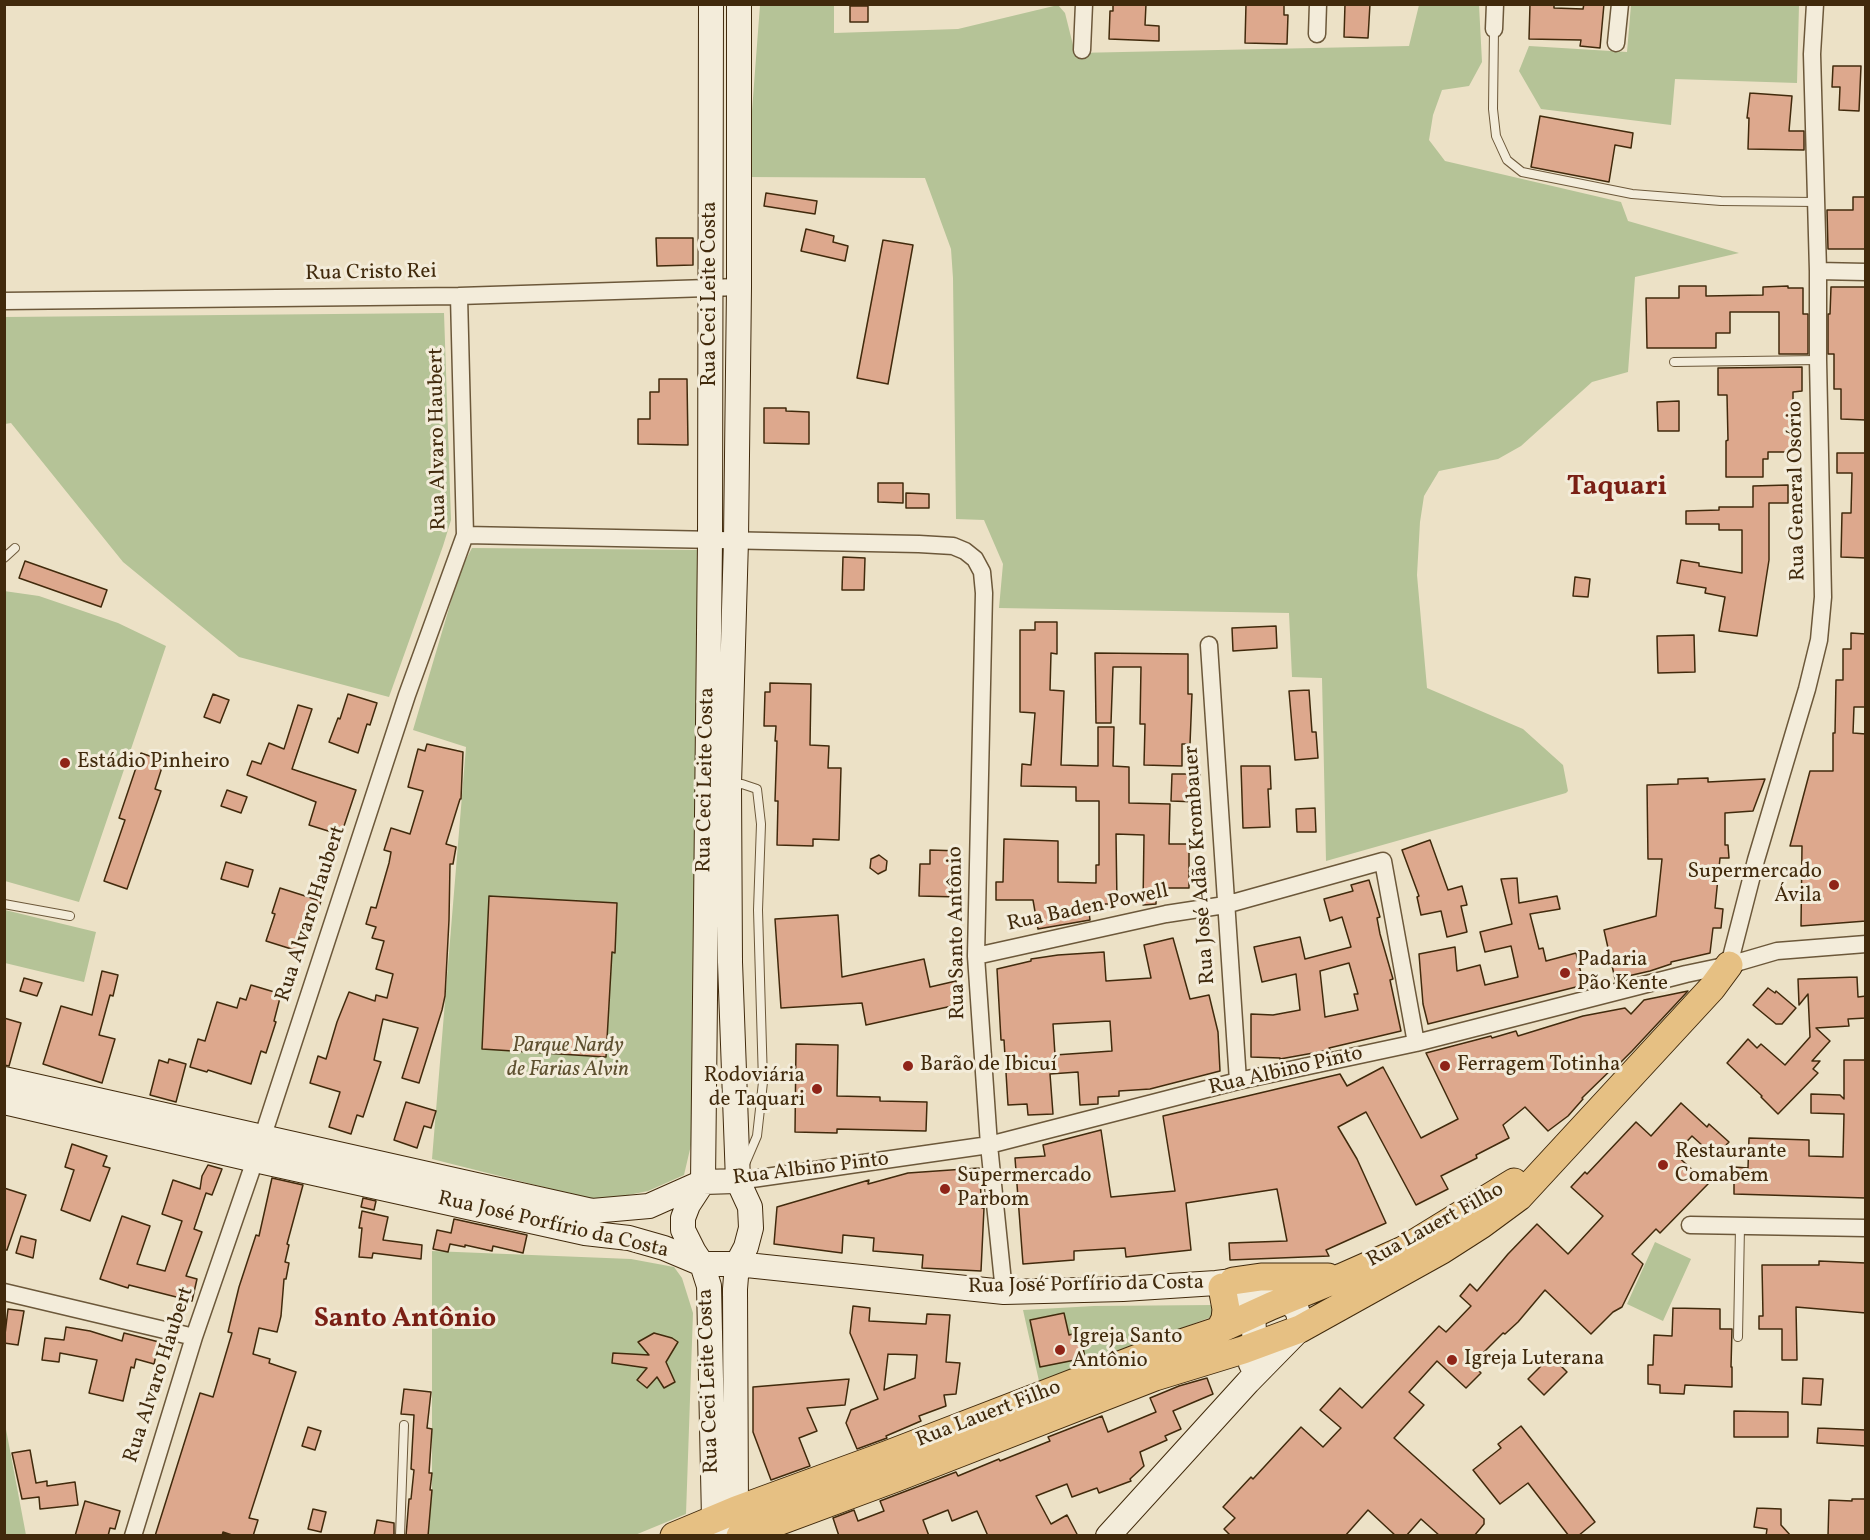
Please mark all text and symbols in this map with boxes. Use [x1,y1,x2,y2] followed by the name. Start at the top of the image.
[698,201,724,387] street label: Rua Ceci Leite Costa
[305,260,437,288] street label: Rua Cristo Rei
[425,347,453,531] street label: Rua Alvaro Haubert
[1784,401,1812,581] street label: Rua General Osório
[1567,473,1667,505] district label: Taquari
[693,687,721,873] street label: Rua Ceci Leite Costa
[1180,745,1222,985] street label: Rua José Adão Krombauer
[77,750,230,776] place label: Estádio Pinheiro
[58,756,72,770] marker: Estádio Pinheiro
[272,823,352,1005] street label: Rua Alvaro Haubert
[944,846,972,1020] street label: Rua Santo Antônio
[1688,860,1822,910] place label: Supermercado Ávila
[1827,878,1841,892] marker: Supermercado Ávila
[1005,880,1171,938] street label: Rua Baden Powell
[1577,948,1668,998] place label: Padaria Pão Kente
[1558,966,1572,980] marker: Padaria Pão Kente
[507,1034,629,1084] park label: Parque Nardy de Farias Alvin
[1207,1042,1365,1102] street label: Rua Albino Pinto
[920,1053,1057,1079] place label: Barão de Ibicuí
[1457,1053,1620,1079] place label: Ferragem Totinha
[901,1059,915,1073] marker: Barão de Ibicuí
[1438,1059,1452,1073] marker: Ferragem Totinha
[704,1064,805,1114] place label: Rodoviária de Taquari
[810,1082,824,1096] marker: Rodoviária de Taquari
[1675,1140,1786,1190] place label: Restaurante Comabem
[732,1148,890,1192] street label: Rua Albino Pinto
[1656,1158,1670,1172] marker: Restaurante Comabem
[957,1164,1091,1214] place label: Supermercado Parbom
[1363,1178,1509,1274] street label: Rua Lauert Filho
[938,1182,952,1196] marker: Supermercado Parbom
[435,1187,671,1265] street label: Rua José Porfírio da Costa
[968,1271,1204,1301] street label: Rua José Porfírio da Costa
[120,1284,200,1466] street label: Rua Alvaro Haubert
[694,1288,726,1474] street label: Rua Ceci Leite Costa
[314,1305,496,1337] district label: Santo Antônio
[1072,1325,1182,1375] place label: Igreja Santo Antônio
[1053,1343,1067,1357] marker: Igreja Santo Antônio
[1464,1347,1604,1373] place label: Igreja Luterana
[1445,1353,1459,1367] marker: Igreja Luterana
[913,1376,1065,1454] street label: Rua Lauert Filho

